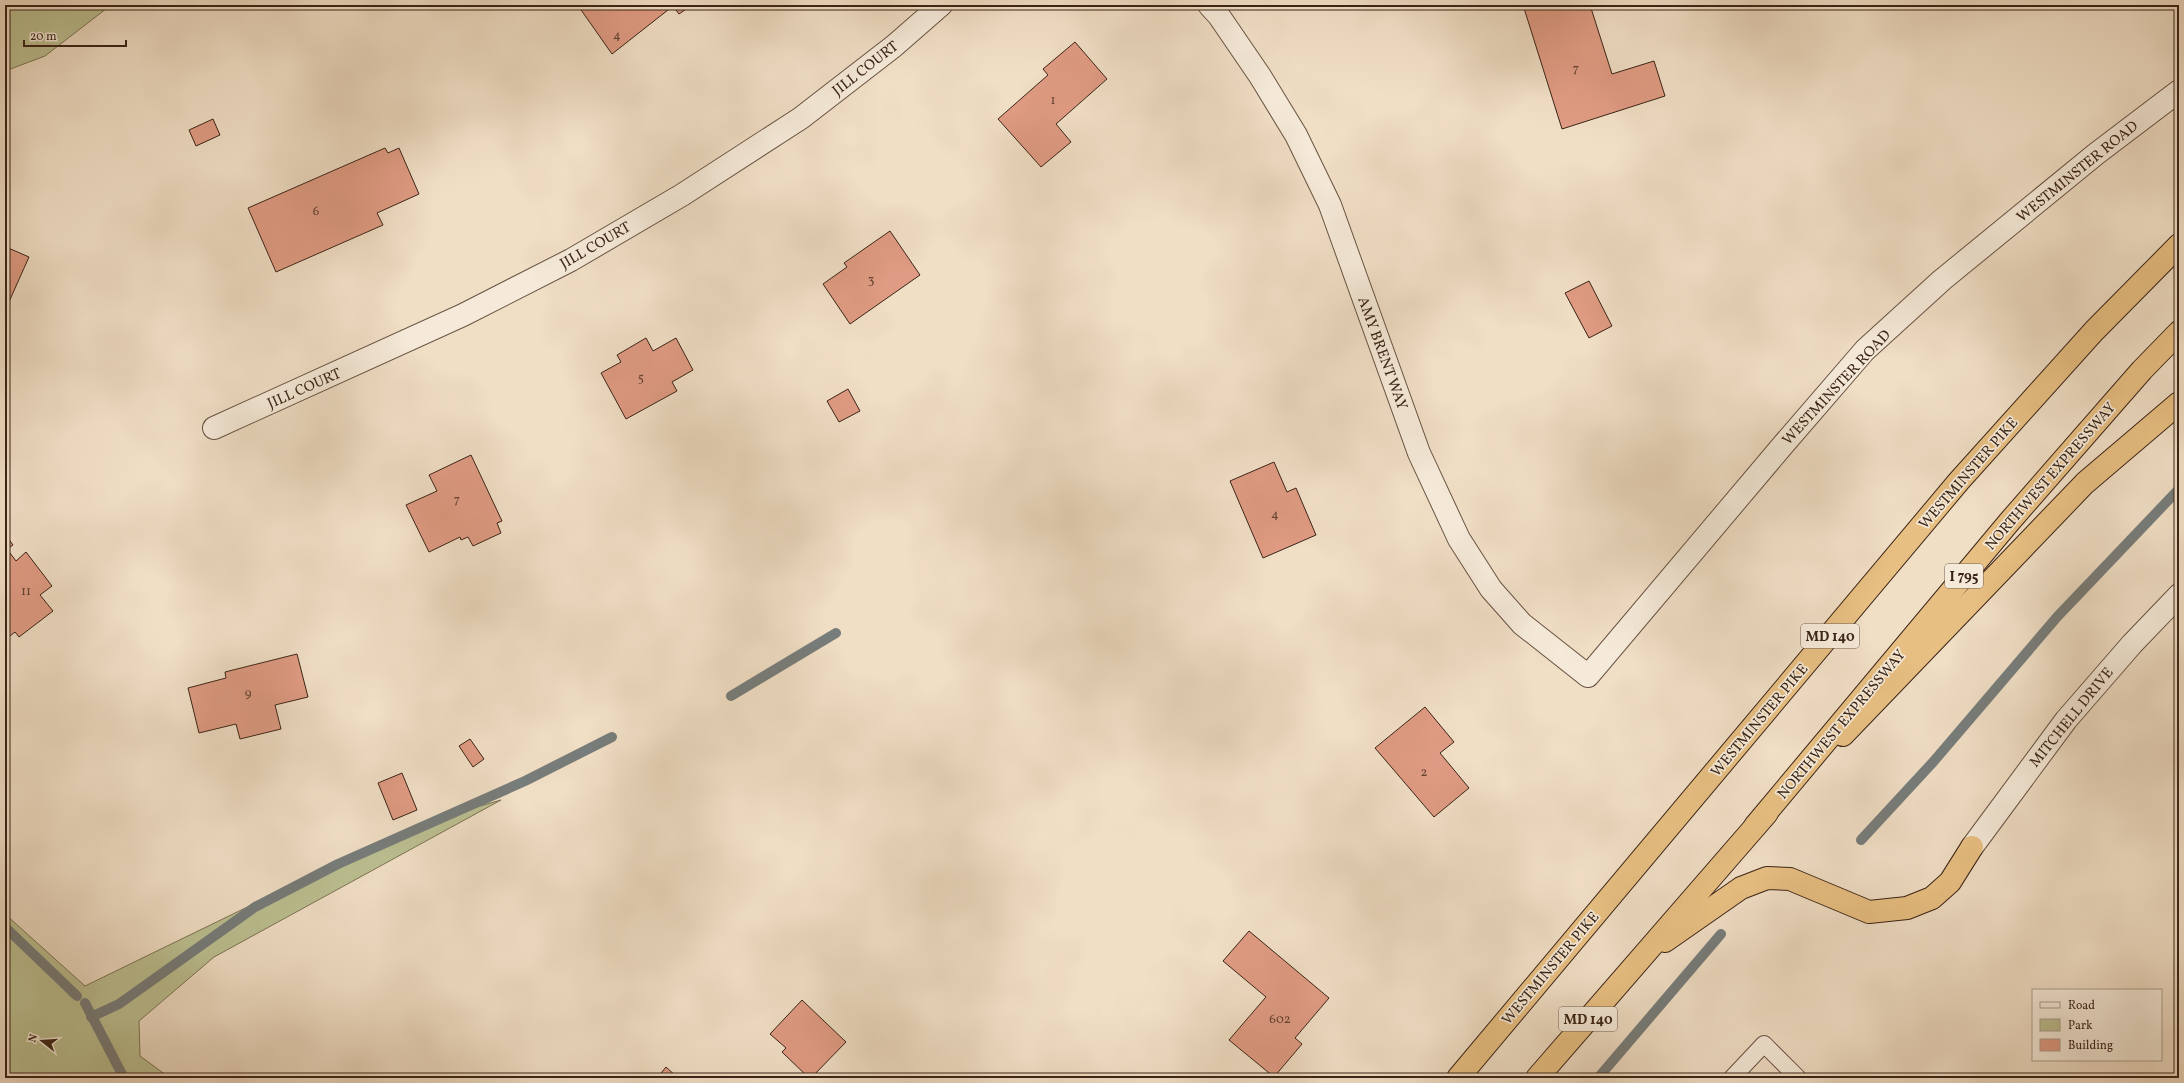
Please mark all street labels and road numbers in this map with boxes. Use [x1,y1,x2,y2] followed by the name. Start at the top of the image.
[828,37,904,102] street label: JILL COURT
[2013,116,2143,228] street label: WESTMINSTER ROAD
[556,217,635,275] street label: JILL COURT
[1351,294,1412,414] street label: AMY BRENT WAY
[1778,326,1896,450] street label: WESTMINSTER ROAD
[264,364,345,415] street label: JILL COURT
[1981,398,2122,555] street label: NORTHWEST EXPRESSWAY
[1915,414,2024,534] street label: WESTMINSTER PIKE
[1945,564,1983,588] road number: I 795
[1801,624,1859,648] road number: MD 140
[1773,645,1912,804] street label: NORTHWEST EXPRESSWAY
[1707,660,1814,782] street label: WESTMINSTER PIKE
[2025,663,2119,772] street label: MITCHELL DRIVE
[1498,908,1605,1030] street label: WESTMINSTER PIKE
[1559,1007,1617,1031] road number: MD 140

